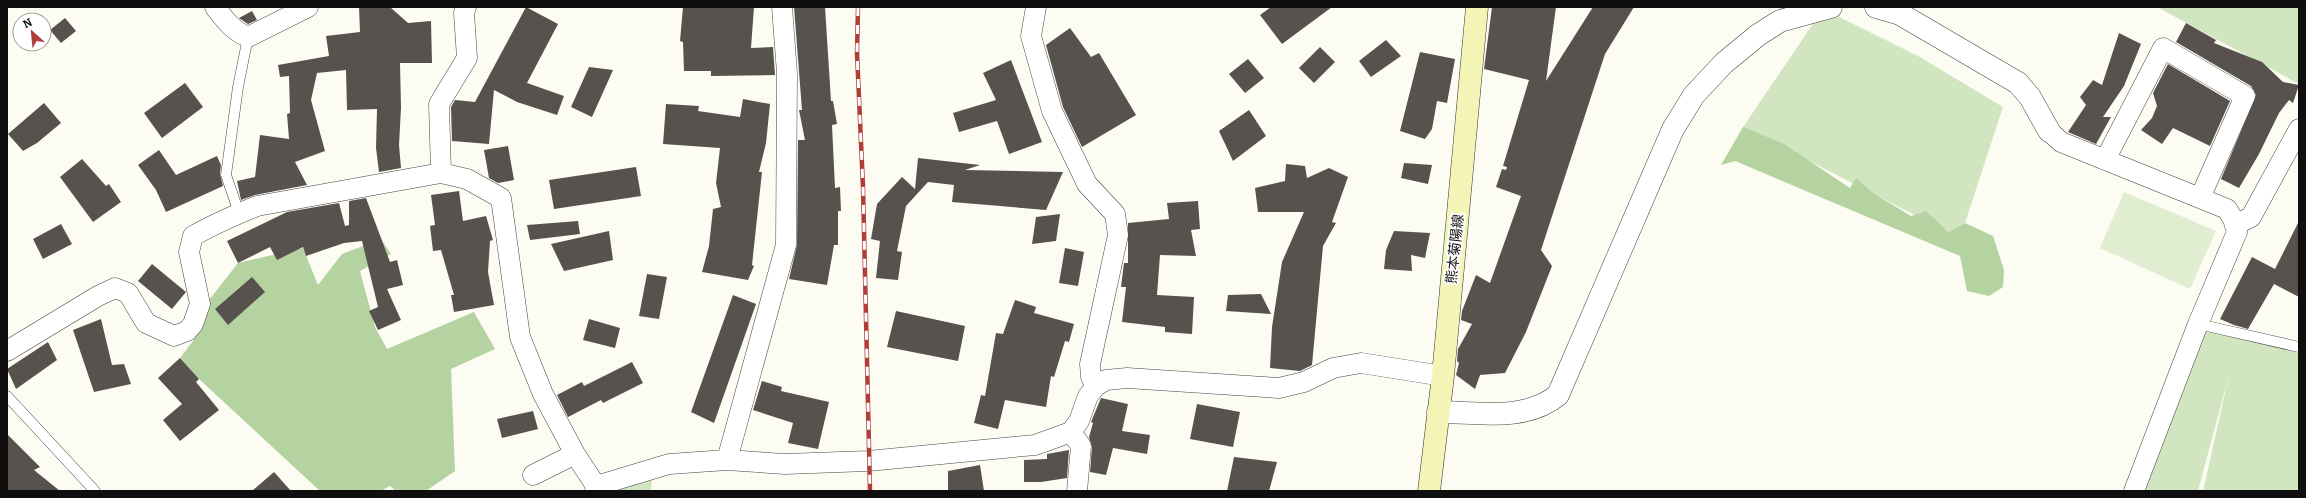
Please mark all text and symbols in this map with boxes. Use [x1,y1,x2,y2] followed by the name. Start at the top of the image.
[12,12,52,52] north arrow
[21,16,35,31] text: N
[1443,213,1467,285] street label: 熊本菊陽線

